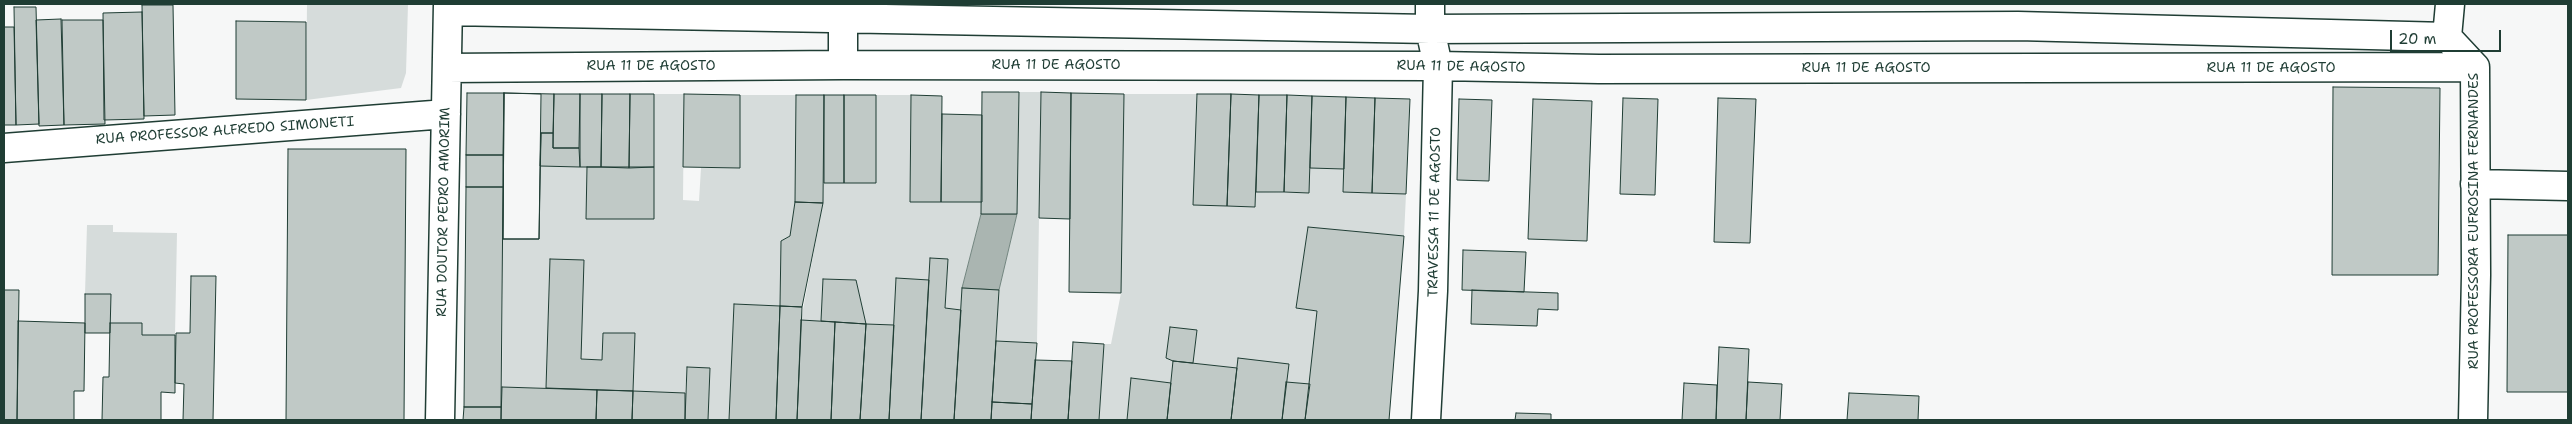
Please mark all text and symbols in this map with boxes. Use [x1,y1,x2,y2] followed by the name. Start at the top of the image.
[2392,20,2503,52] scale bar
[2398,29,2437,49] text: 20 m
[991,57,1121,73] street label: RUA 11 DE AGOSTO
[1396,57,1526,77] street label: RUA 11 DE AGOSTO
[586,58,716,74] street label: RUA 11 DE AGOSTO
[1801,60,1931,76] street label: RUA 11 DE AGOSTO
[2206,60,2336,76] street label: RUA 11 DE AGOSTO
[2466,73,2482,369] street label: RUA PROFESSORA EUFROSINA FERNANDES
[434,107,454,317] street label: RUA DOUTOR PEDRO AMORIM
[95,114,355,148] street label: RUA PROFESSOR ALFREDO SIMONETI
[1425,127,1445,297] street label: TRAVESSA 11 DE AGOSTO

